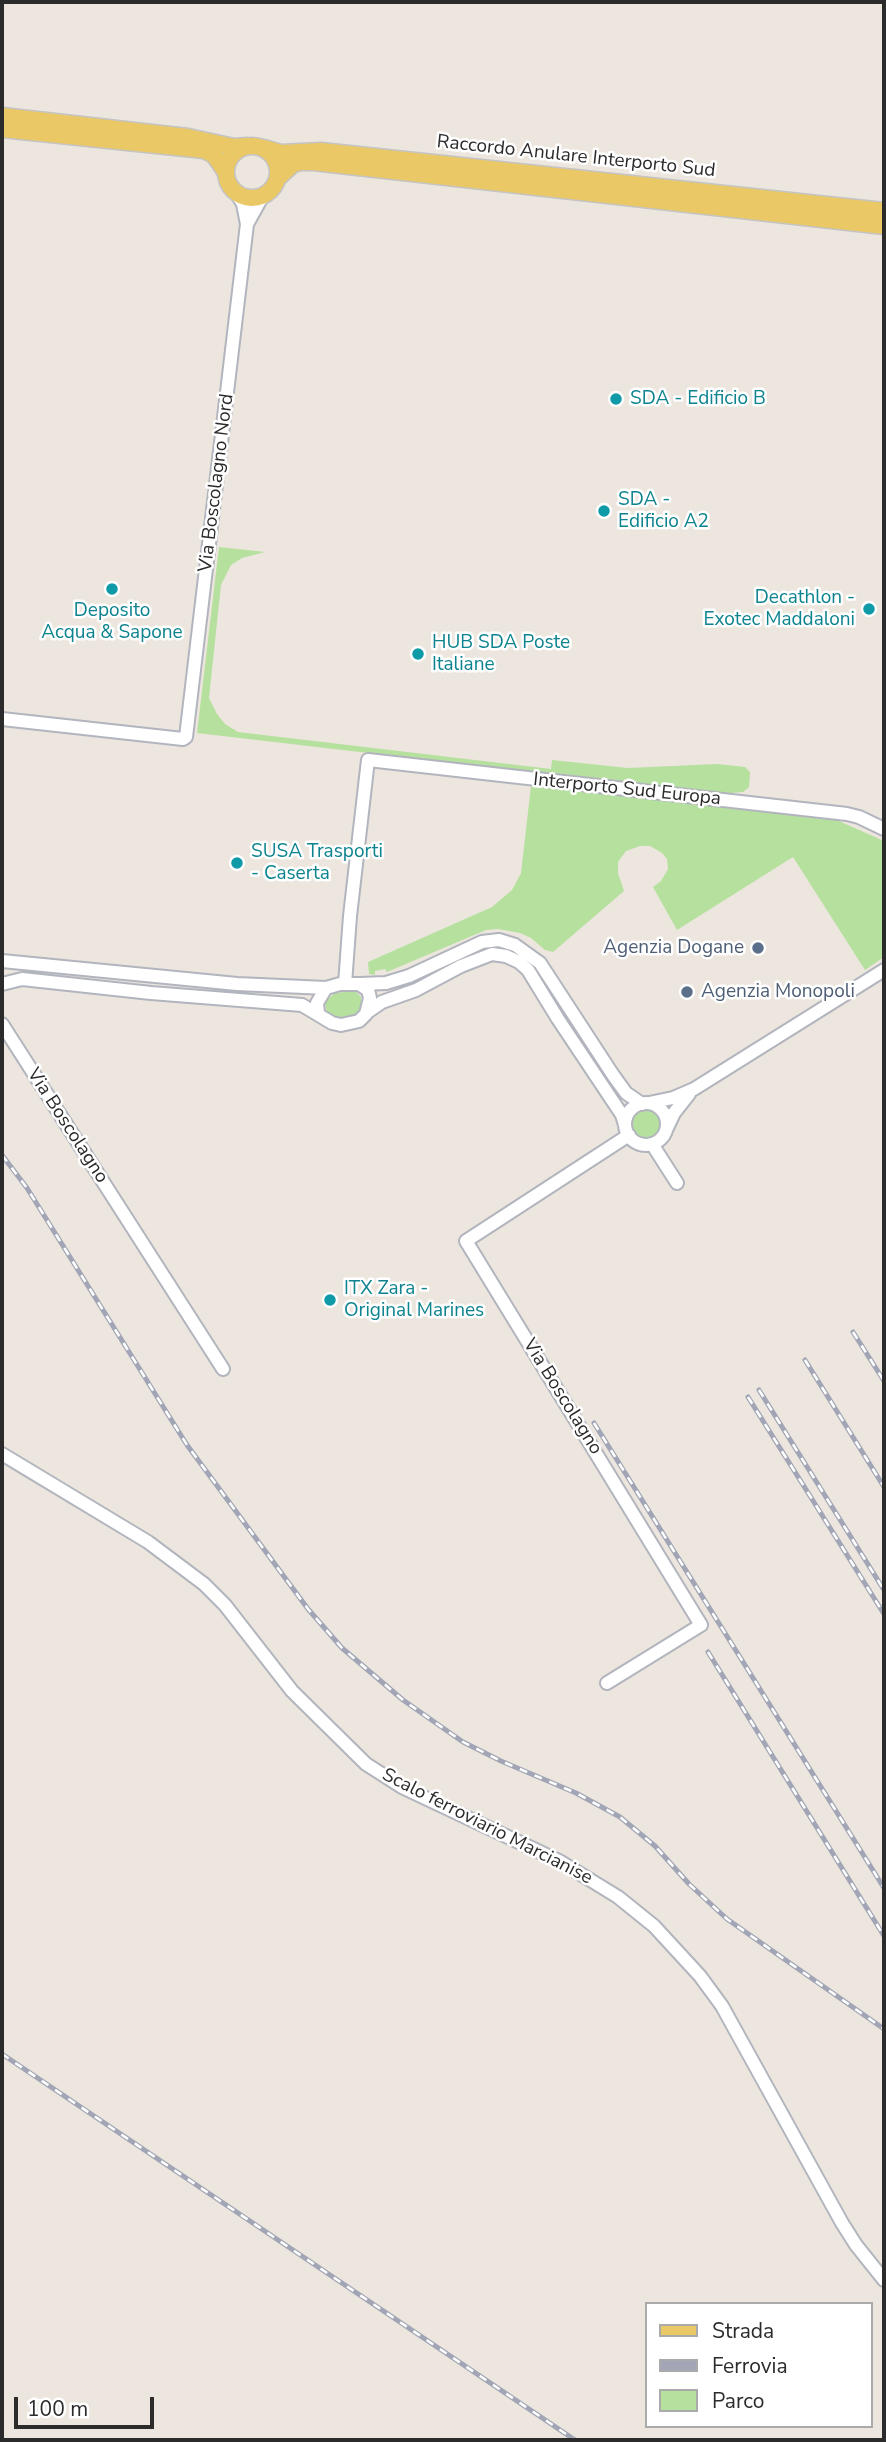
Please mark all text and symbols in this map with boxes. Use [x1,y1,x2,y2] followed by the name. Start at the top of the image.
[436,131,716,183] street label: Raccordo Anulare Interporto Sud
[630,388,766,410] place label: SDA - Edificio B
[608,391,624,407] marker: SDA - Edificio B
[195,392,239,574] street label: Via Boscolagno Nord
[618,489,709,533] place label: SDA - Edificio A2
[596,503,612,519] marker: SDA - Edificio A2
[104,581,120,597] marker: Deposito Acqua & Sapone
[704,587,855,631] place label: Decathlon - Exotec Maddaloni
[41,600,183,644] place label: Deposito Acqua & Sapone
[861,601,877,617] marker: Decathlon - Exotec Maddaloni
[432,632,570,676] place label: HUB SDA Poste Italiane
[410,646,426,662] marker: HUB SDA Poste Italiane
[532,769,722,811] street label: Interporto Sud Europa
[251,841,383,885] place label: SUSA Trasporti - Caserta
[229,855,245,871] marker: SUSA Trasporti - Caserta
[603,937,744,959] place label: Agenzia Dogane
[750,940,766,956] marker: Agenzia Dogane
[701,981,855,1003] place label: Agenzia Monopoli
[679,984,695,1000] marker: Agenzia Monopoli
[21,1064,113,1188] street label: Via Boscolagno
[344,1278,484,1322] place label: ITX Zara - Original Marines
[322,1292,338,1308] marker: ITX Zara - Original Marines
[517,1335,607,1459] street label: Via Boscolagno
[378,1764,596,1890] street label: Scalo ferroviario Marcianise
[644,2302,872,2428] legend
[712,2317,774,2345] text: Strada
[712,2352,788,2380] text: Ferrovia
[18,2382,158,2426] scale bar
[712,2387,765,2415] text: Parco
[27,2395,88,2423] text: 100 m

